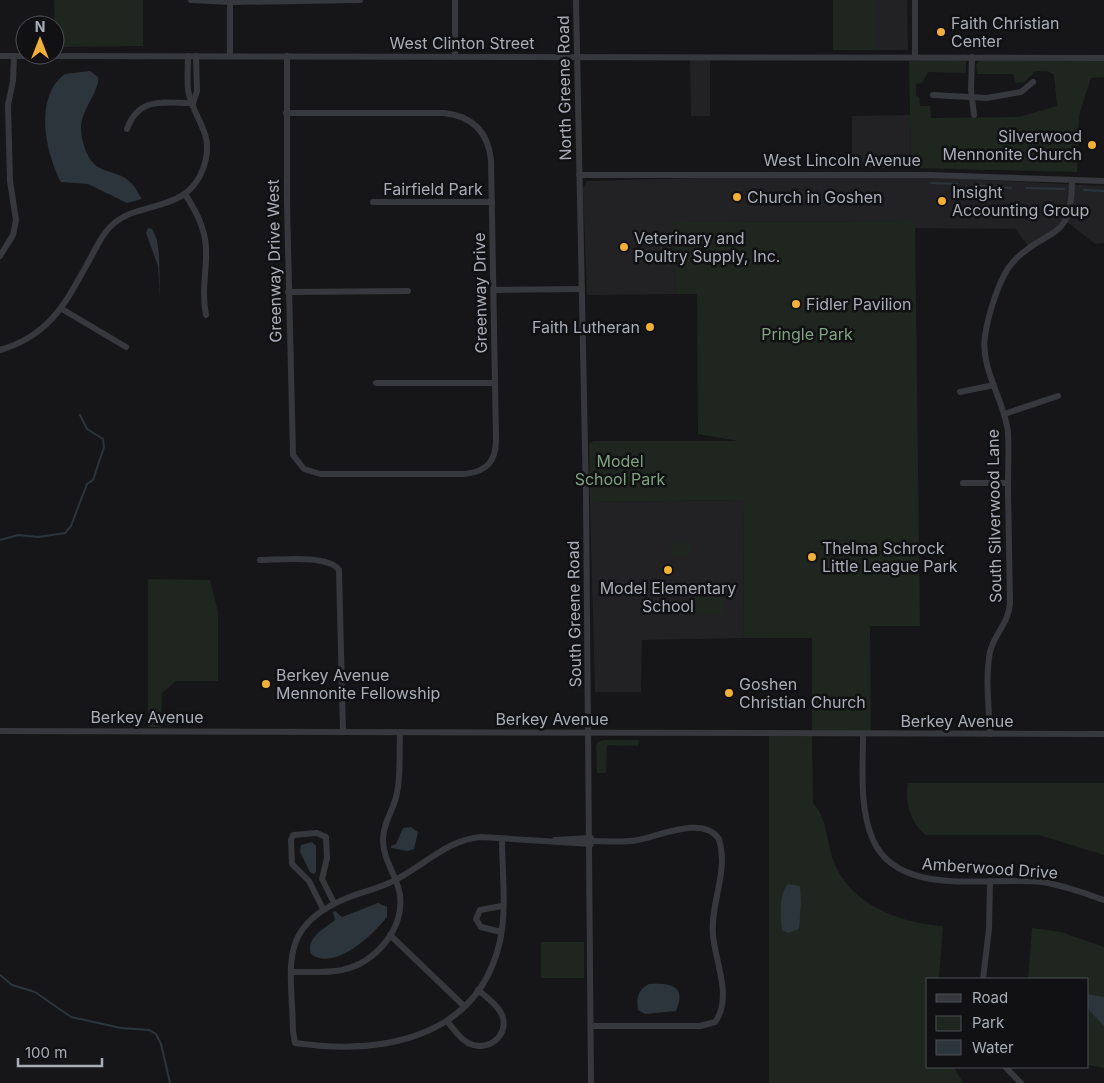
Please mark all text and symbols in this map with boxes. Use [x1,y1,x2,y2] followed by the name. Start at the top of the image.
[951,13,1059,51] place label: Faith Christian Center
[15,15,65,65] north arrow
[553,15,575,161] street label: North Greene Road
[35,18,45,35] text: N
[935,26,947,38] marker: Faith Christian Center
[389,33,535,53] street label: West Clinton Street
[943,126,1082,164] place label: Silverwood Mennonite Church
[1086,139,1098,151] marker: Silverwood Mennonite Church
[763,150,921,170] street label: West Lincoln Avenue
[263,179,285,343] street label: Greenway Drive West
[383,179,483,199] street label: Fairfield Park
[952,182,1089,220] place label: Insight Accounting Group
[747,187,883,207] place label: Church in Goshen
[731,191,743,203] marker: Church in Goshen
[936,195,948,207] marker: Insight Accounting Group
[634,228,780,266] place label: Veterinary and Poultry Supply, Inc.
[469,232,491,354] street label: Greenway Drive
[618,241,630,253] marker: Veterinary and Poultry Supply, Inc.
[806,294,911,314] place label: Fidler Pavilion
[790,298,802,310] marker: Fidler Pavilion
[532,317,640,337] place label: Faith Lutheran
[644,321,656,333] marker: Faith Lutheran
[761,324,853,344] park label: Pringle Park
[982,429,1006,603] street label: South Silverwood Lane
[575,451,666,489] park label: Model School Park
[822,538,958,576] place label: Thelma Schrock Little League Park
[563,540,585,688] street label: South Greene Road
[806,551,818,563] marker: Thelma Schrock Little League Park
[662,564,674,576] marker: Model Elementary School
[600,578,736,616] place label: Model Elementary School
[276,665,440,703] place label: Berkey Avenue Mennonite Fellowship
[739,674,866,712] place label: Goshen Christian Church
[260,678,272,690] marker: Berkey Avenue Mennonite Fellowship
[723,687,735,699] marker: Goshen Christian Church
[90,707,204,727] street label: Berkey Avenue
[495,709,609,729] street label: Berkey Avenue
[900,711,1014,731] street label: Berkey Avenue
[921,853,1059,883] street label: Amberwood Drive
[926,978,1089,1068] legend
[972,988,1008,1007] text: Road
[972,1013,1005,1032] text: Park
[18,1036,101,1068] scale bar
[972,1038,1014,1057] text: Water
[25,1043,67,1062] text: 100 m

